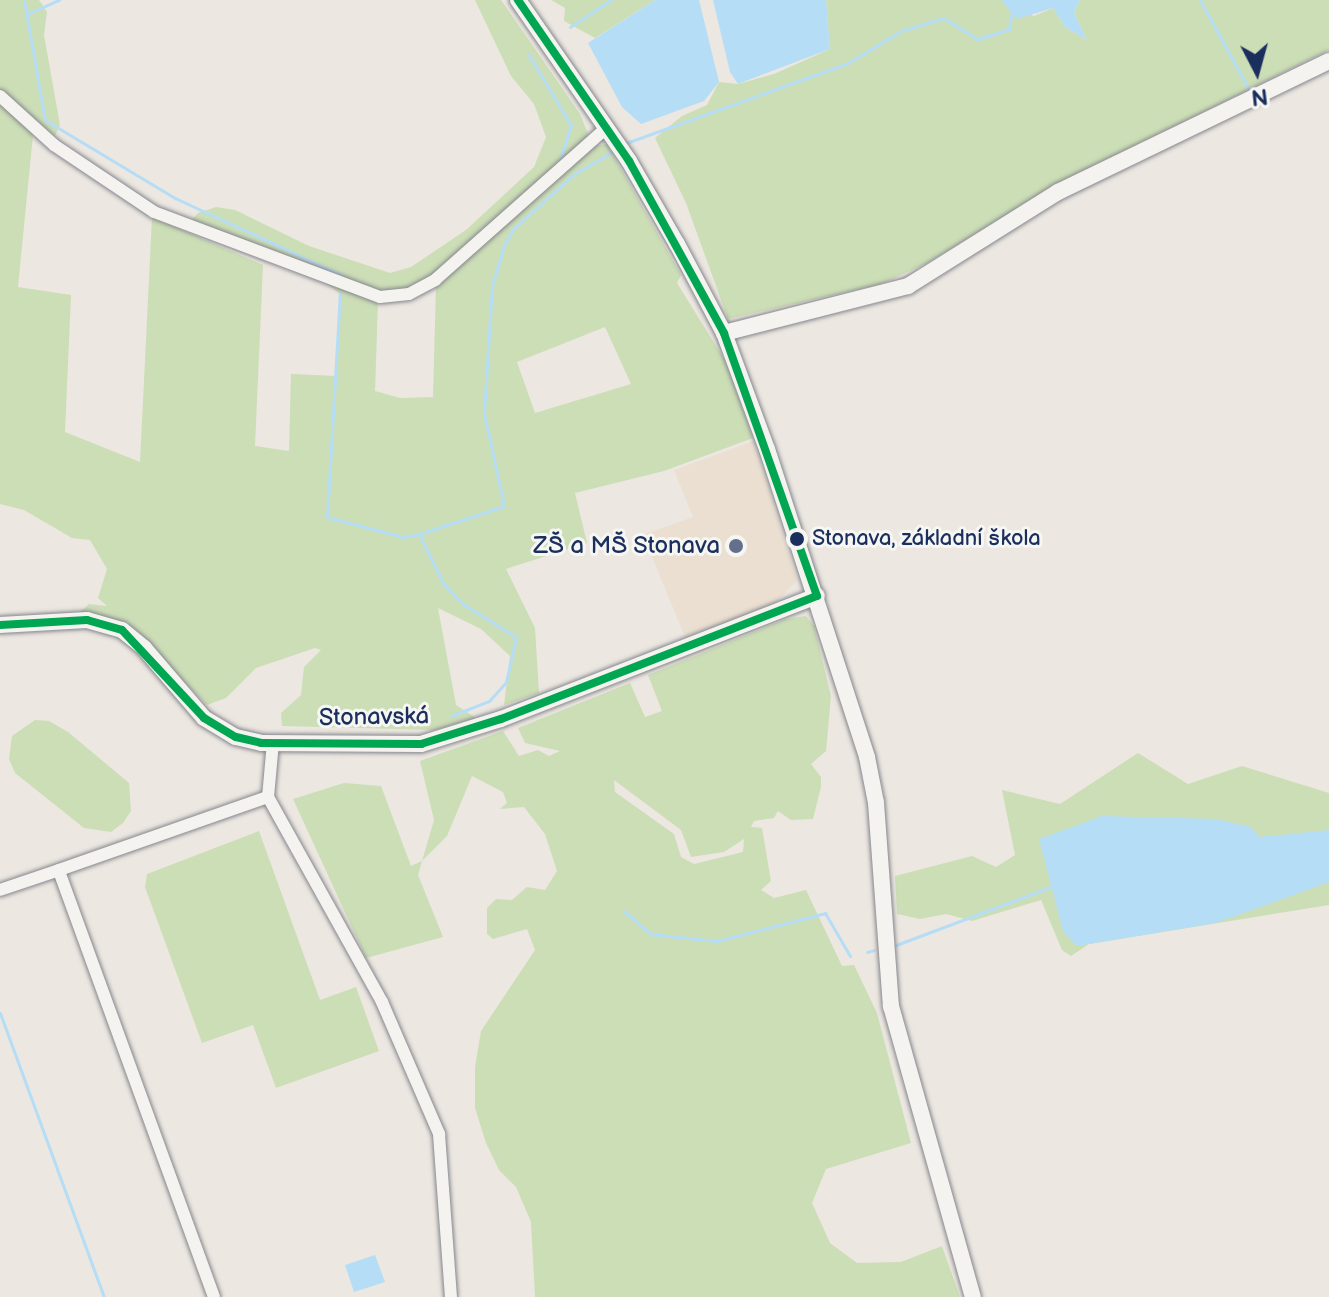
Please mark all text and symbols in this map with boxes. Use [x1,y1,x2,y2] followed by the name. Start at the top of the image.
[1217,32,1297,112] north arrow
[1250,82,1269,111] text: N
[812,526,1041,552] place label: Stonava, základní škola
[789,531,805,547] marker: Stonava, základní škola
[533,532,720,560] place label: ZŠ a MŠ Stonava
[727,537,745,555] marker: ZŠ a MŠ Stonava
[319,702,429,732] street label: Stonavská

